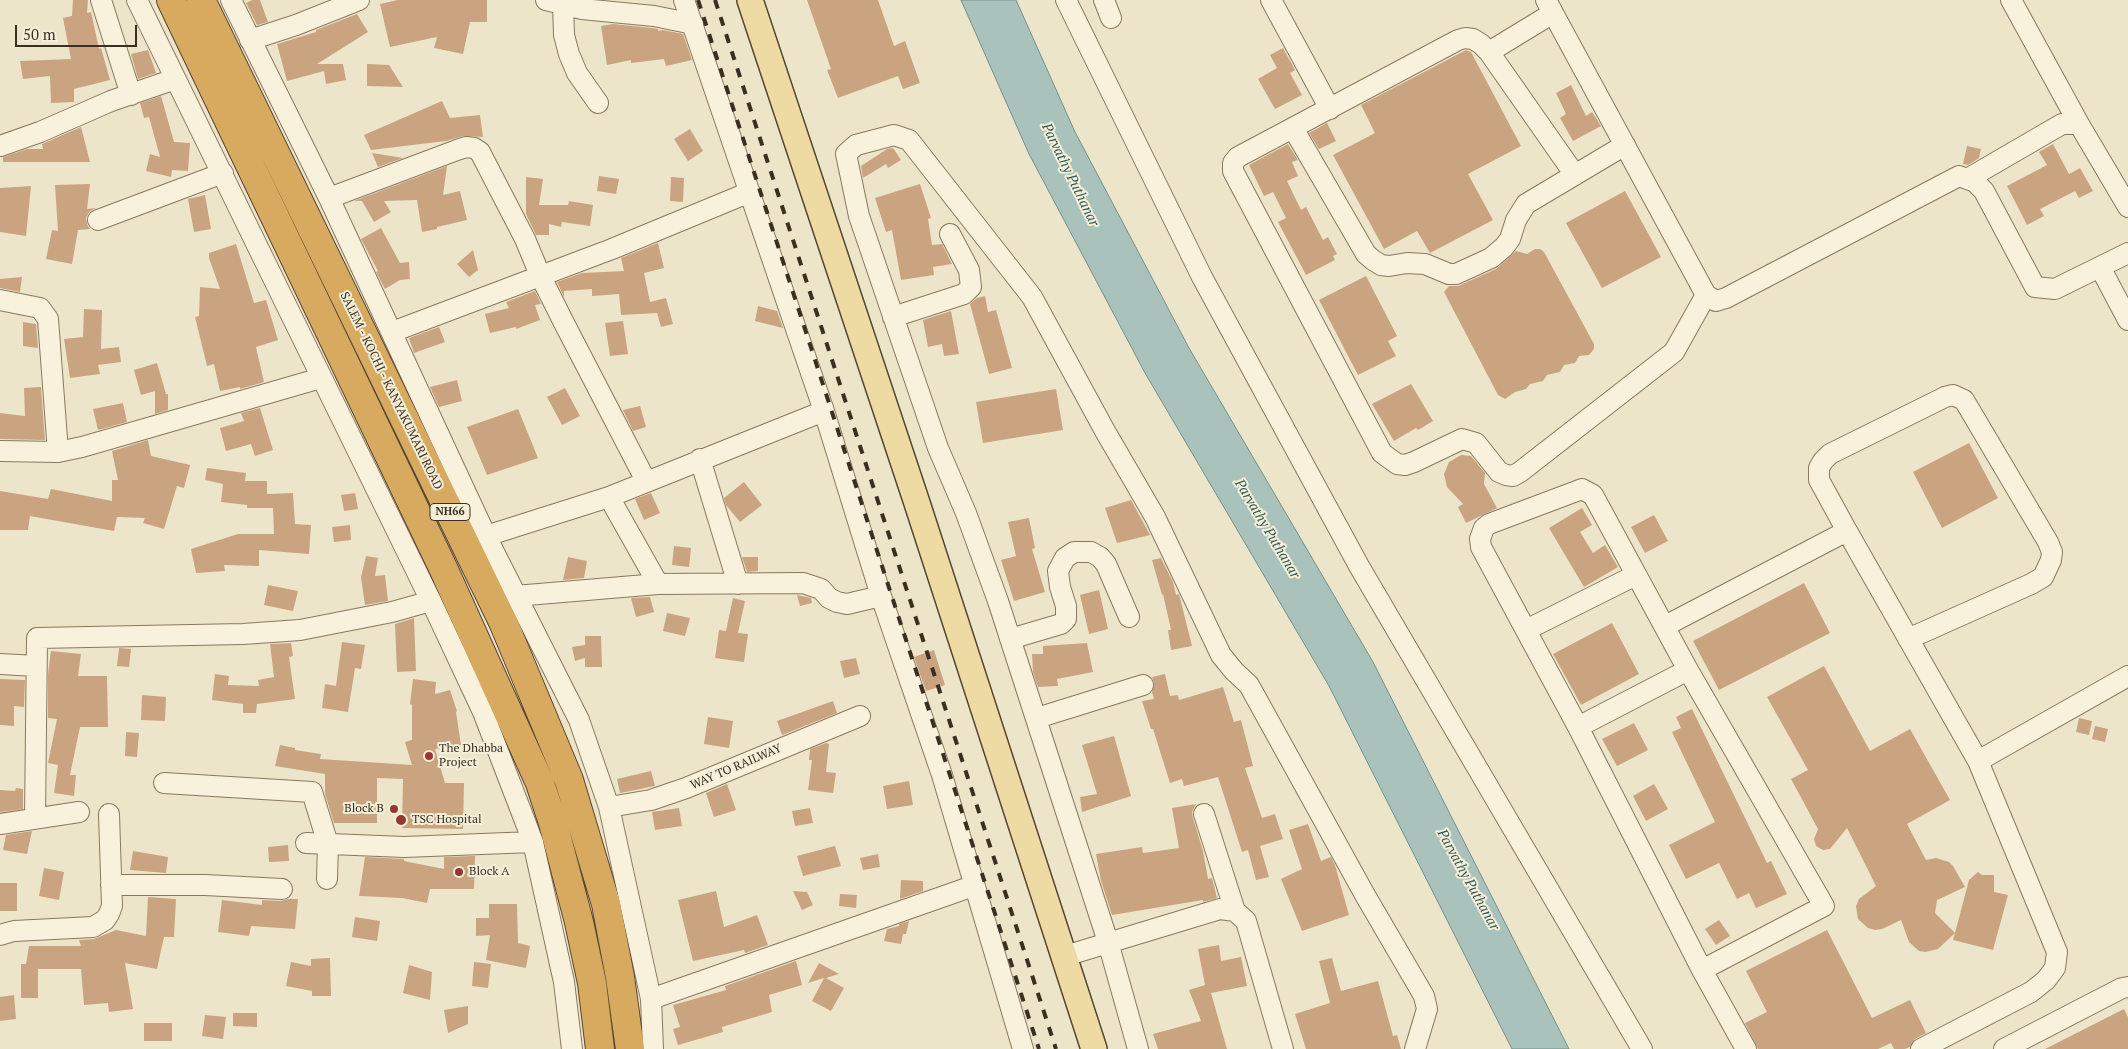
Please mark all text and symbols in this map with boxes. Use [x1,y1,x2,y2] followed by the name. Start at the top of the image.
[18,15,140,47] scale bar
[23,24,56,44] text: 50 m
[1038,121,1102,229] water label: Parvathy Puthanar
[337,290,445,492] street label: SALEM - KOCHI - KANYAKUMARI ROAD
[1231,476,1303,582] water label: Parvathy Puthanar
[430,504,470,520] road number: NH66
[688,741,784,793] street label: WAY TO RAILWAY
[439,742,503,770] place label: The Dhabba Project
[423,750,435,762] marker: The Dhabba Project
[344,802,384,816] place label: Block B
[388,803,400,815] marker: Block B
[394,813,408,827] marker: TSC Hospital
[412,813,482,827] place label: TSC Hospital
[1433,827,1503,933] water label: Parvathy Puthanar
[469,865,510,879] place label: Block A
[453,866,465,878] marker: Block A

